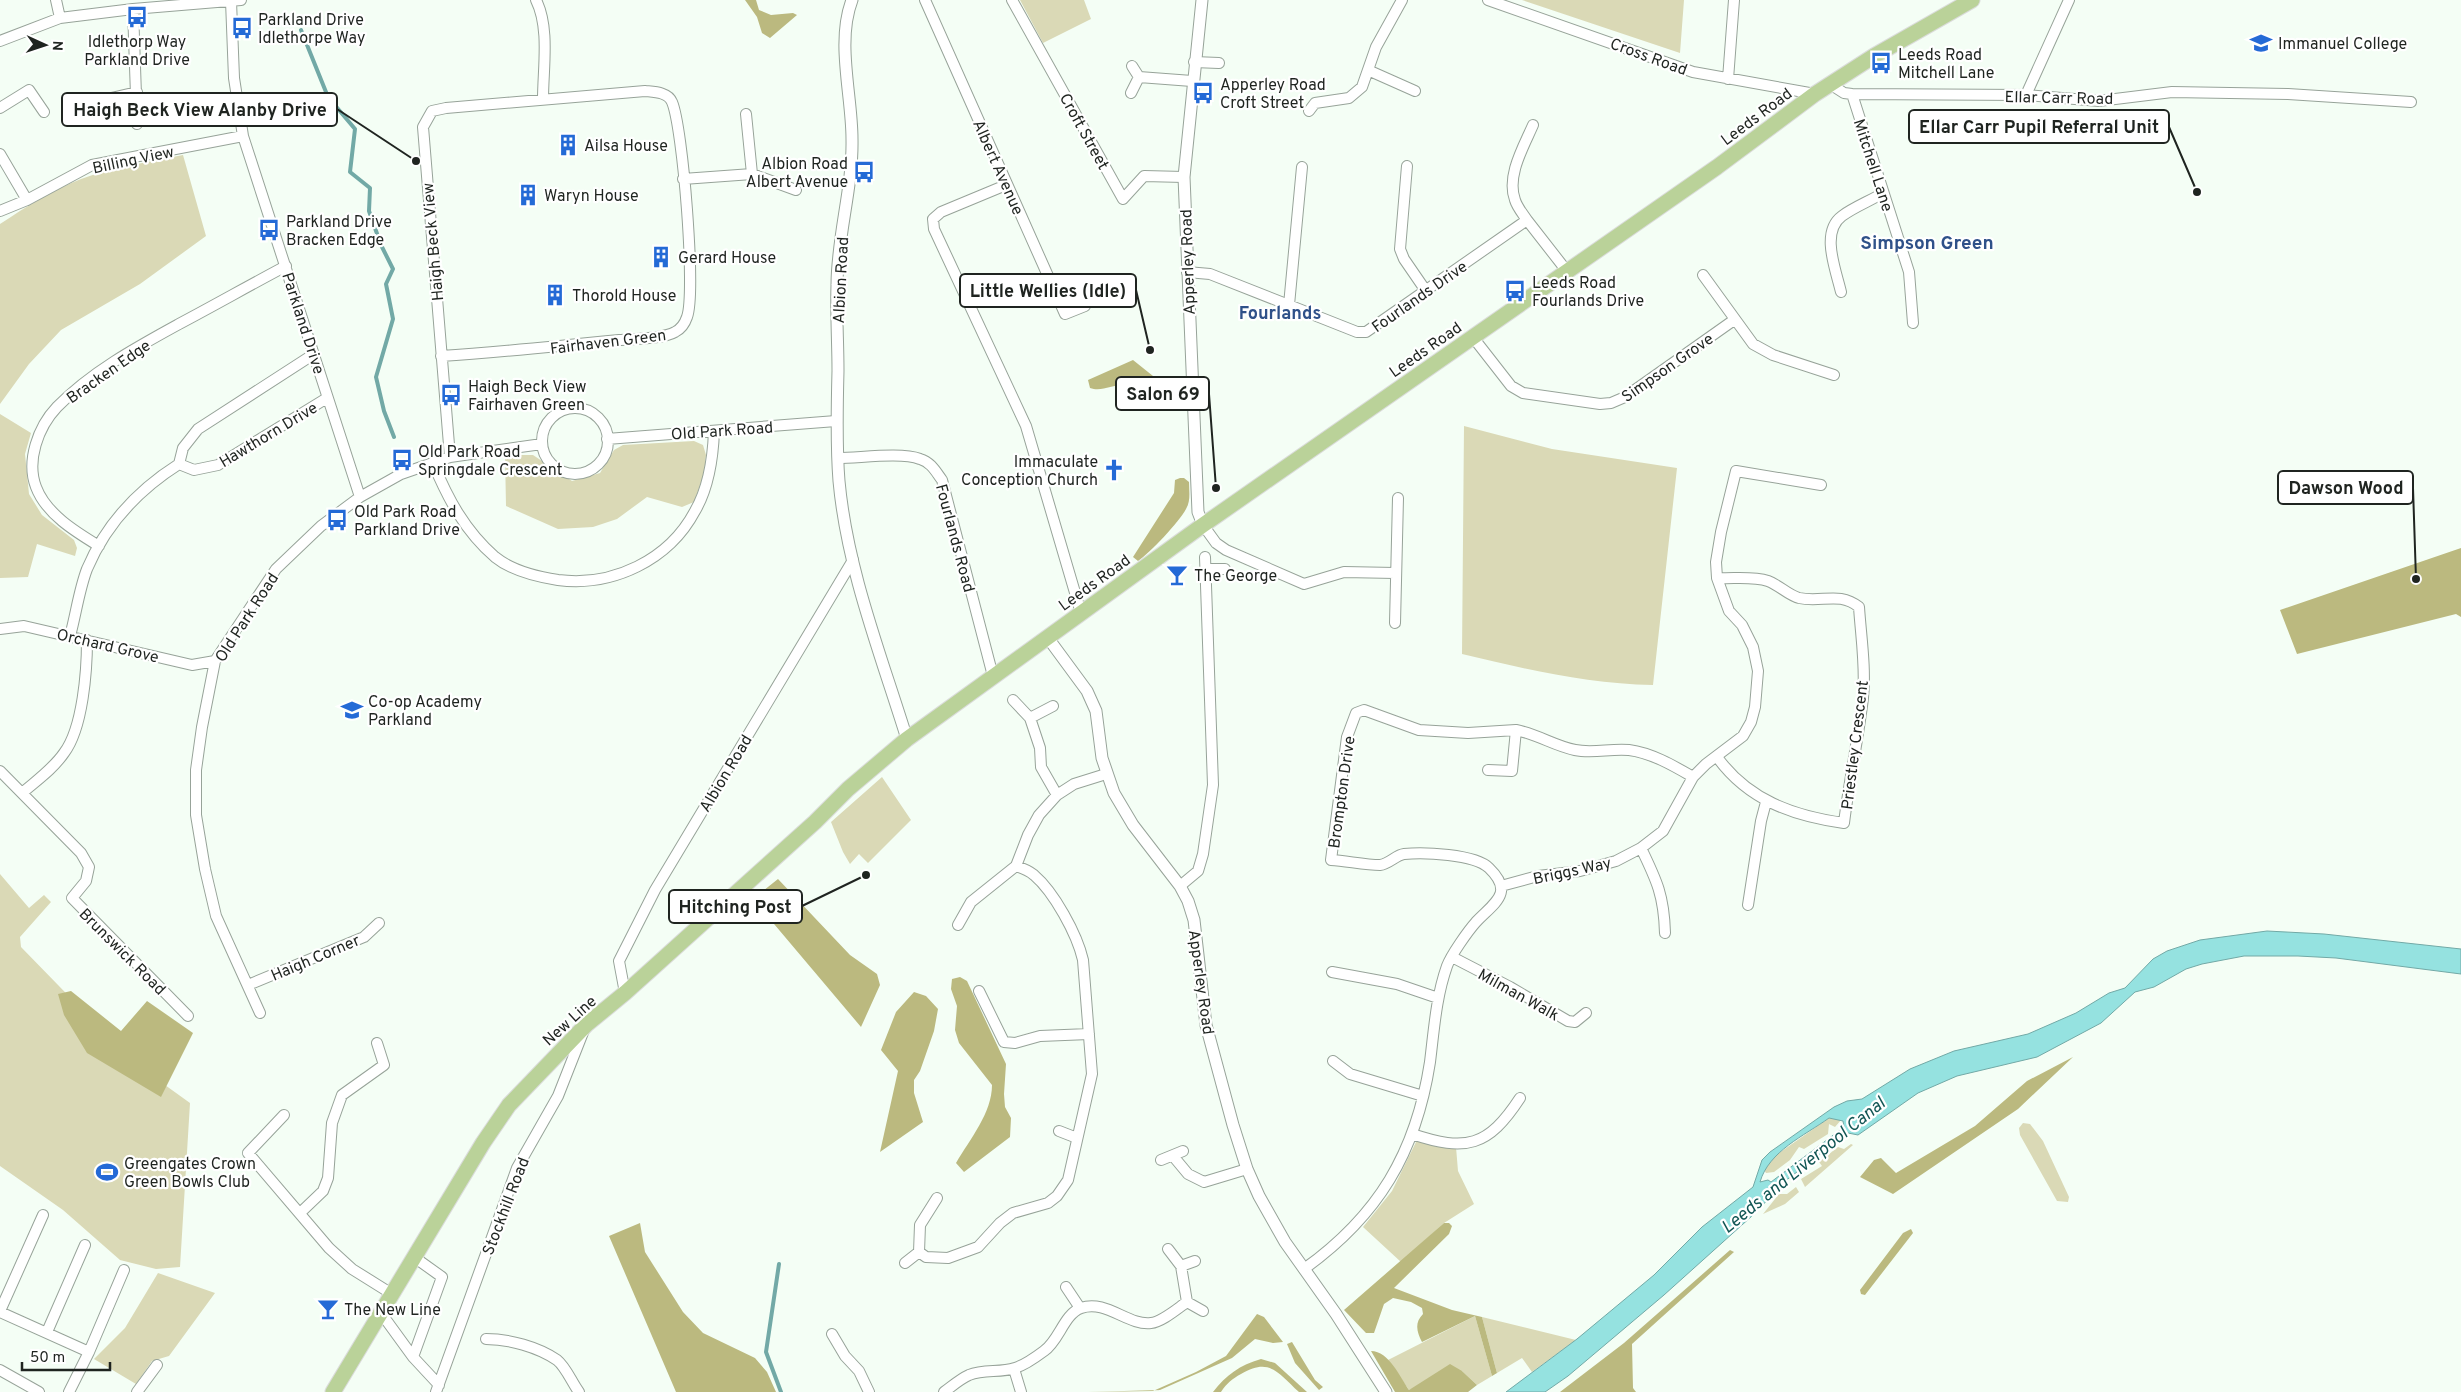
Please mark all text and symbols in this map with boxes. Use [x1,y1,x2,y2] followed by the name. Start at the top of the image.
[124,4,150,30] bus stop icon: Idlethorp Way Parkland Drive
[258,11,365,49] place label: Parkland Drive Idlethorpe Way
[229,15,255,41] bus stop icon: Parkland Drive Idlethorpe Way
[20,20,70,70] north arrow
[2248,30,2274,56] school or university icon: Immanuel College
[84,33,190,71] place label: Idlethorp Way Parkland Drive
[1607,35,1690,81] street label: Cross Road
[2278,35,2407,55] place label: Immanuel College
[48,40,65,51] text: N
[1898,46,1994,84] place label: Leeds Road Mitchell Lane
[1868,50,1894,76] bus stop icon: Leeds Road Mitchell Lane
[1220,76,1326,114] place label: Apperley Road Croft Street
[1190,80,1216,106] bus stop icon: Apperley Road Croft Street
[1718,84,1797,151] street label: Leeds Road
[2004,88,2113,110] street label: Ellar Carr Road
[1054,90,1112,174] street label: Croft Street
[62,93,337,126] callout: Haigh Beck View Alanby Drive
[73,100,327,123] text: Haigh Beck View Alanby Drive
[1909,110,2169,143] callout: Ellar Carr Pupil Referral Unit
[967,117,1027,219] street label: Albert Avenue
[1848,117,1896,214] street label: Mitchell Lane
[1919,117,2159,140] text: Ellar Carr Pupil Referral Unit
[555,132,581,158] building icon: Ailsa House
[584,137,668,157] place label: Ailsa House
[91,143,176,179] street label: Billing View
[746,155,848,193] place label: Albion Road Albert Avenue
[851,159,877,185] bus stop icon: Albion Road Albert Avenue
[419,182,449,302] street label: Haigh Beck View
[515,182,541,208] building icon: Waryn House
[544,187,639,207] place label: Waryn House
[1177,209,1201,315] street label: Apperley Road
[286,213,392,251] place label: Parkland Drive Bracken Edge
[256,217,282,243] bus stop icon: Parkland Drive Bracken Edge
[1860,232,1994,256] district label: Simpson Green
[830,236,854,324] street label: Albion Road
[648,244,674,270] building icon: Gerard House
[678,249,776,269] place label: Gerard House
[1368,257,1472,338] street label: Fourlands Drive
[276,270,328,377] street label: Parkland Drive
[960,274,1136,307] callout: Little Wellies (Idle)
[1532,274,1644,312] place label: Leeds Road Fourlands Drive
[1502,278,1528,304] bus stop icon: Leeds Road Fourlands Drive
[970,281,1126,304] text: Little Wellies (Idle)
[542,282,568,308] building icon: Thorold House
[572,287,676,307] place label: Thorold House
[1239,303,1321,326] district label: Fourlands
[1386,318,1466,383] street label: Leeds Road
[549,326,668,360] street label: Fairhaven Green
[1618,330,1718,408] street label: Simpson Grove
[63,336,155,409] street label: Bracken Edge
[1116,377,1209,410] callout: Salon 69
[468,378,587,416] place label: Haigh Beck View Fairhaven Green
[438,382,464,408] bus stop icon: Haigh Beck View Fairhaven Green
[1126,384,1200,407] text: Salon 69
[216,399,322,473] street label: Hawthorn Drive
[670,418,774,446] street label: Old Park Road
[418,443,563,481] place label: Old Park Road Springdale Crescent
[389,447,415,473] bus stop icon: Old Park Road Springdale Crescent
[961,453,1098,491] place label: Immaculate Conception Church
[1101,457,1127,483] church icon: Immaculate Conception Church
[2278,471,2413,504] callout: Dawson Wood
[2288,478,2404,501] text: Dawson Wood
[930,482,978,595] street label: Fourlands Road
[354,503,460,541] place label: Old Park Road Parkland Drive
[324,507,350,533] bus stop icon: Old Park Road Parkland Drive
[1055,551,1135,616] street label: Leeds Road
[1164,562,1190,588] bar icon: The George
[1194,567,1277,587] place label: The George
[211,570,284,666] street label: Old Park Road
[55,625,161,668] street label: Orchard Grove
[1838,679,1874,811] street label: Priestley Crescent
[368,693,482,731] place label: Co-op Academy Parkland
[339,697,365,723] school or university icon: Co-op Academy Parkland
[696,732,758,816] street label: Albion Road
[1325,735,1361,850] street label: Brompton Drive
[1531,854,1613,890] street label: Briggs Way
[669,890,802,923] callout: Hitching Post
[678,897,792,920] text: Hitching Post
[74,905,169,1000] street label: Brunswick Road
[1183,929,1217,1036] street label: Apperley Road
[268,931,363,987] street label: Haigh Corner
[1474,965,1562,1026] street label: Milman Walk
[539,992,602,1051] street label: New Line
[1717,1092,1892,1240] water label: Leeds and Liverpool Canal
[124,1155,256,1193] place label: Greengates Crown Green Bowls Club
[479,1155,535,1258] street label: Stockhill Road
[94,1159,120,1185] sports icon: Greengates Crown Green Bowls Club
[315,1296,341,1322] bar icon: The New Line
[344,1301,441,1321] place label: The New Line
[22,1340,110,1372] scale bar
[30,1349,65,1368] text: 50 m

